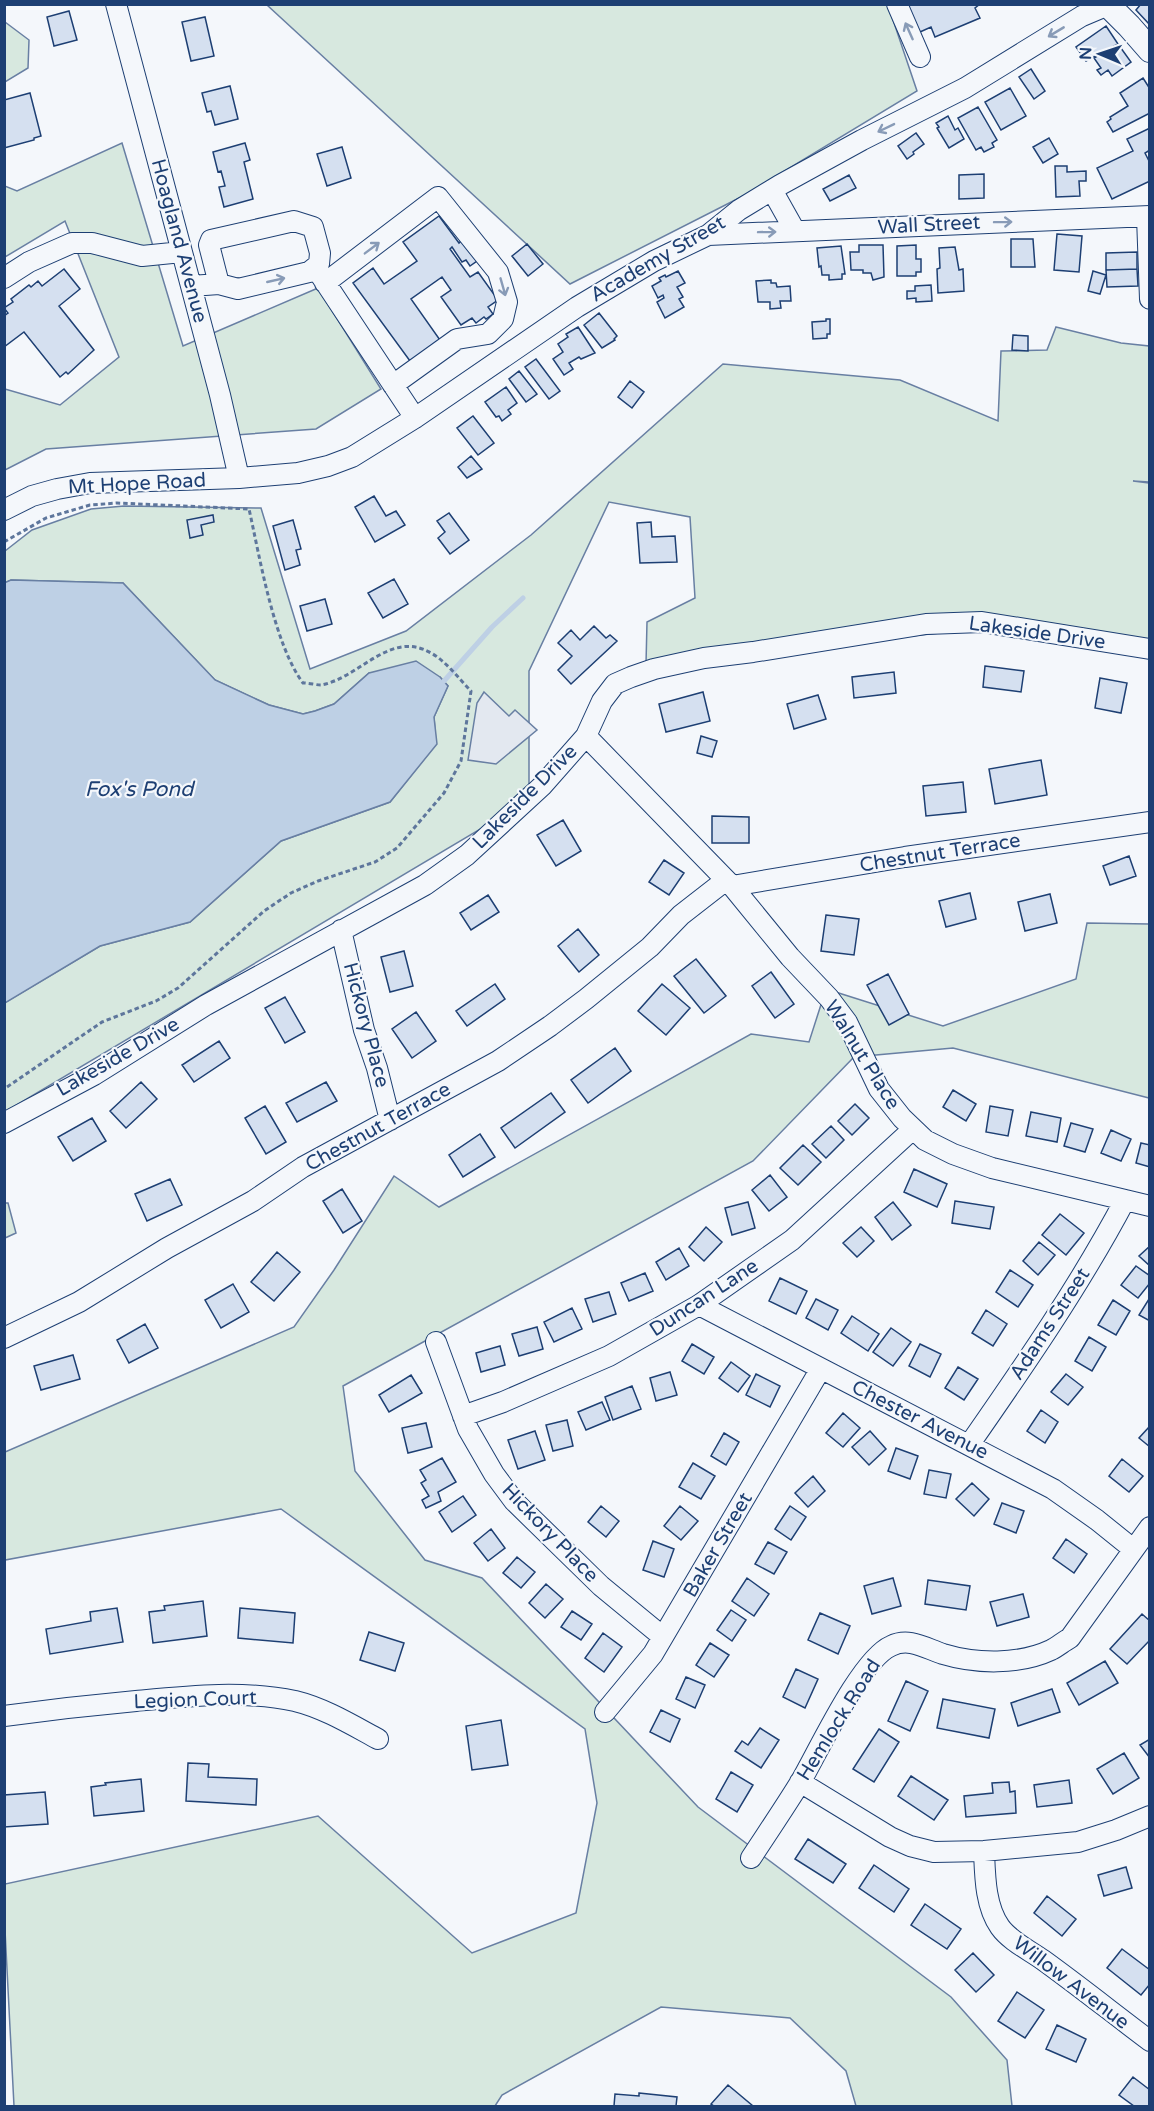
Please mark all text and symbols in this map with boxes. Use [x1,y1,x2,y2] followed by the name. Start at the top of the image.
[903,22,914,40] one-way arrow
[1070,24,1130,84] north arrow
[1048,26,1065,38] one-way arrow
[1076,47,1096,60] text: N
[878,123,896,135] one-way arrow
[146,156,212,326] street label: Hoagland Avenue
[586,210,730,307] street label: Academy Street
[877,210,981,240] street label: Wall Street
[993,216,1013,228] one-way arrow
[756,226,776,238] one-way arrow
[363,241,379,254] one-way arrow
[266,273,285,285] one-way arrow
[498,277,509,296] one-way arrow
[67,468,207,500] street label: Mt Hope Road
[967,612,1107,654] street label: Lakeside Drive
[468,740,582,854] street label: Lakeside Drive
[85,777,196,802] water label: Fox's Pond
[858,828,1022,878] street label: Chestnut Terrace
[338,960,394,1090] street label: Hickory Place
[819,996,905,1114] street label: Walnut Place
[52,1012,184,1102] street label: Lakeside Drive
[301,1077,455,1177] street label: Chestnut Terrace
[645,1254,763,1342] street label: Duncan Lane
[1005,1263,1095,1385] street label: Adams Street
[848,1375,992,1465] street label: Chester Avenue
[497,1478,603,1588] street label: Hickory Place
[678,1488,758,1602] street label: Baker Street
[792,1655,886,1785] street label: Hemlock Road
[133,1686,257,1714] street label: Legion Court
[1008,1931,1134,2035] street label: Willow Avenue

